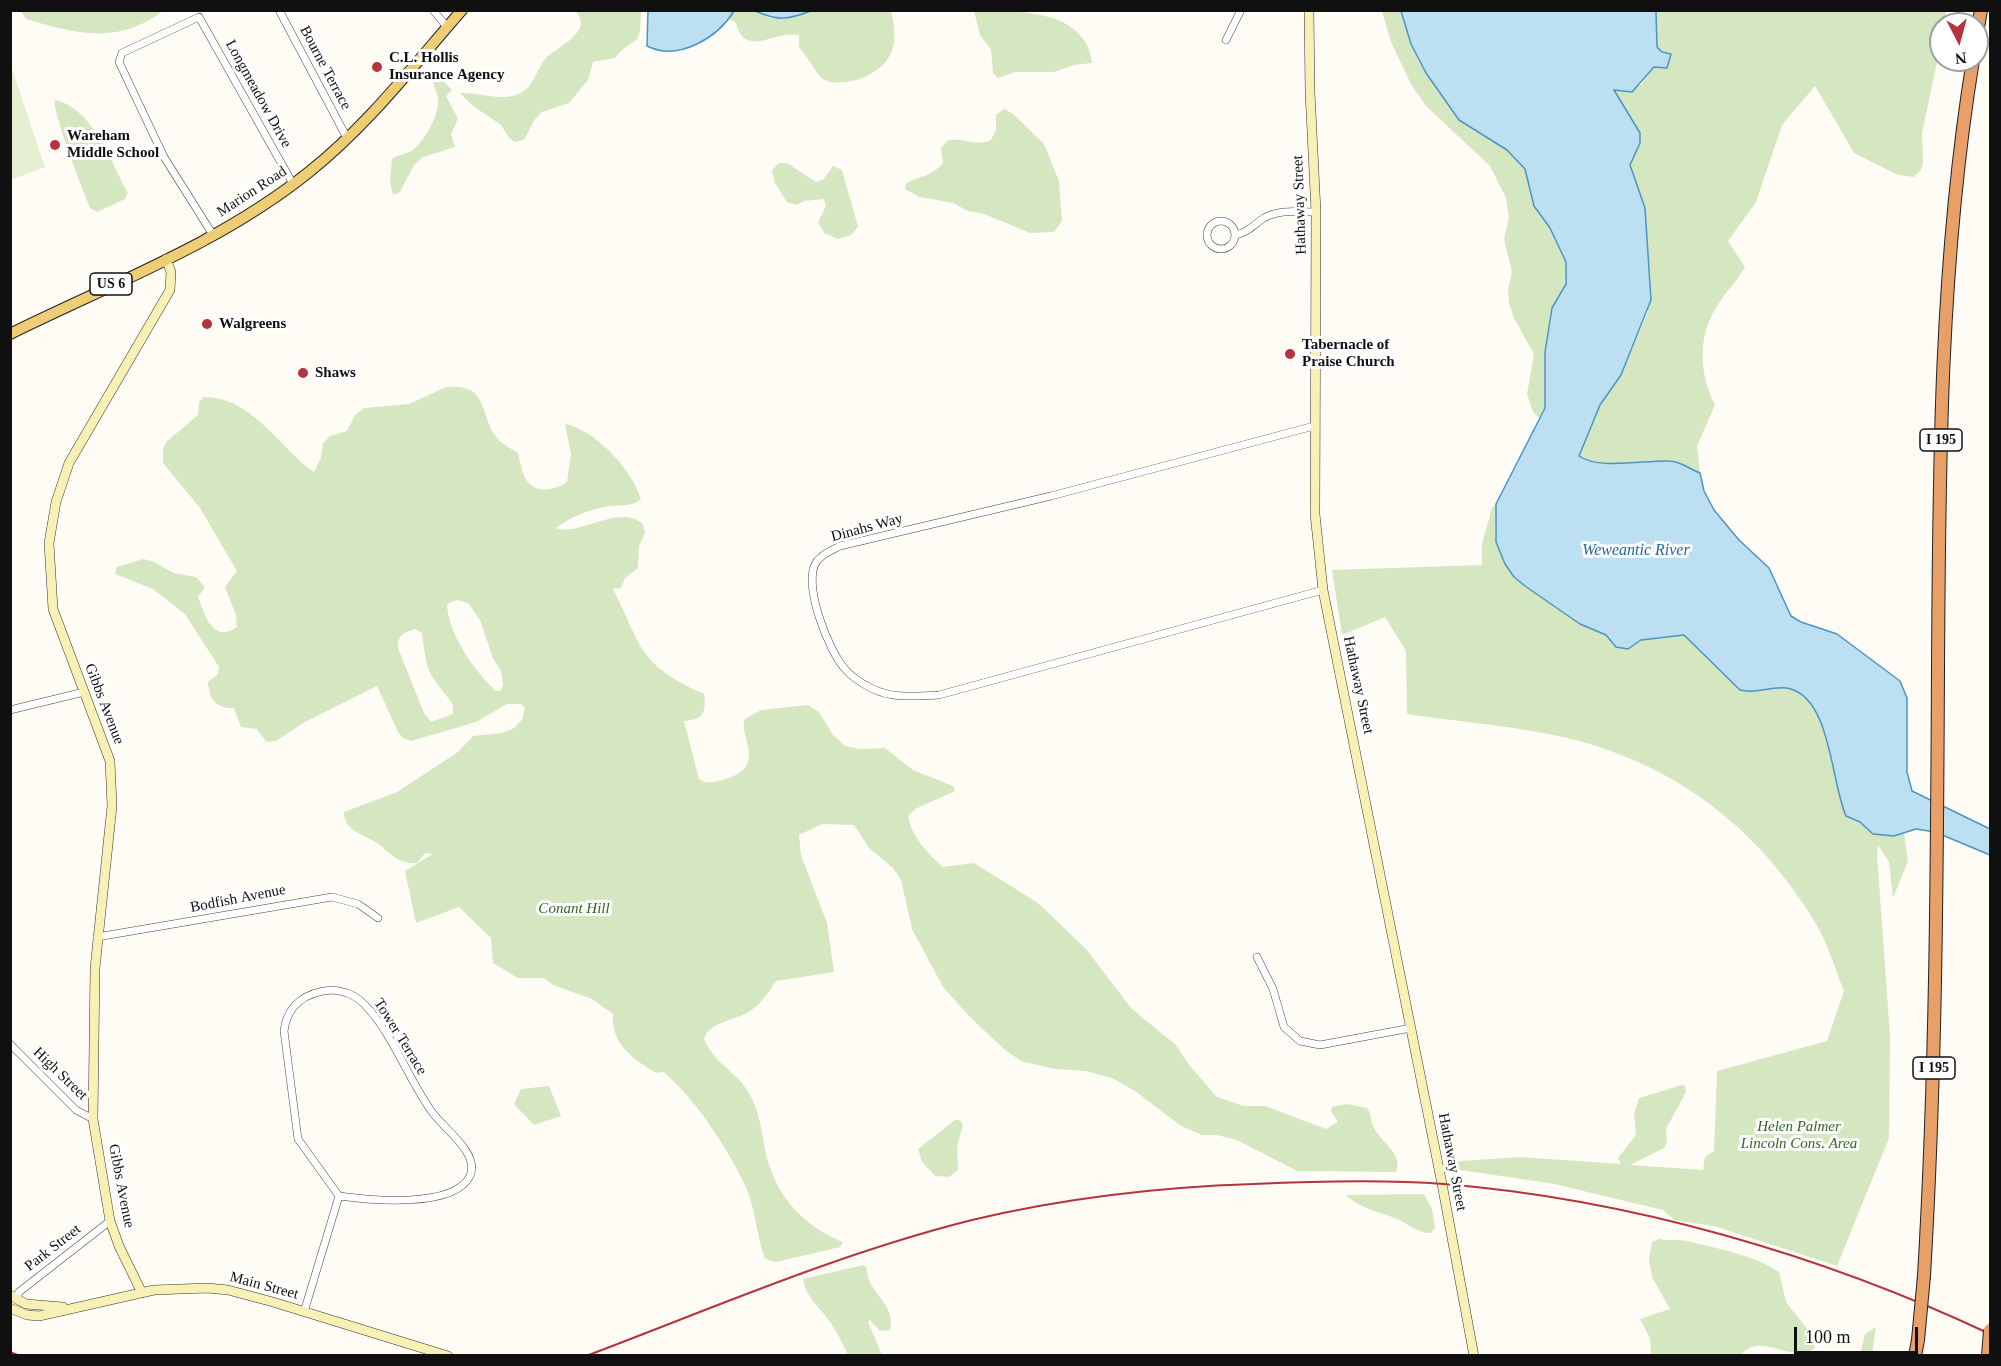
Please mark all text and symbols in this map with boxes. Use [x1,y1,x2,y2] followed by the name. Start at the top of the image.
[1929,12,1989,72] north arrow
[295,23,355,113] street label: Bourne Terrace
[221,37,295,151] street label: Longmeadow Drive
[389,49,504,84] place label: C.L. Hollis Insurance Agency
[1954,49,1967,67] text: N
[370,60,384,74] marker: C.L. Hollis Insurance Agency
[67,127,159,162] place label: Wareham Middle School
[48,138,62,152] marker: Wareham Middle School
[1289,155,1311,255] street label: Hathaway Street
[214,163,290,221] street label: Marion Road
[90,273,132,295] road number: US 6
[219,315,286,333] place label: Walgreens
[200,317,214,331] marker: Walgreens
[1302,336,1395,371] place label: Tabernacle of Praise Church
[1283,347,1297,361] marker: Tabernacle of Praise Church
[315,364,356,382] place label: Shaws
[296,366,310,380] marker: Shaws
[1920,429,1962,451] road number: I 195
[829,510,905,546] street label: Dinahs Way
[1582,541,1690,561] water label: Weweantic River
[1339,634,1377,736] street label: Hathaway Street
[80,661,128,747] street label: Gibbs Avenue
[189,881,287,917] street label: Bodfish Avenue
[538,900,610,918] park label: Conant Hill
[369,996,431,1078] street label: Tower Terrace
[29,1044,91,1104] street label: High Street
[1913,1057,1955,1079] road number: I 195
[1434,1111,1470,1213] street label: Hathaway Street
[1741,1118,1857,1153] park label: Helen Palmer Lincoln Cons. Area
[104,1143,138,1229] street label: Gibbs Avenue
[21,1221,85,1275] street label: Park Street
[228,1268,300,1304] street label: Main Street
[1797,1315,1922,1353] scale bar
[1805,1327,1851,1347] text: 100 m

